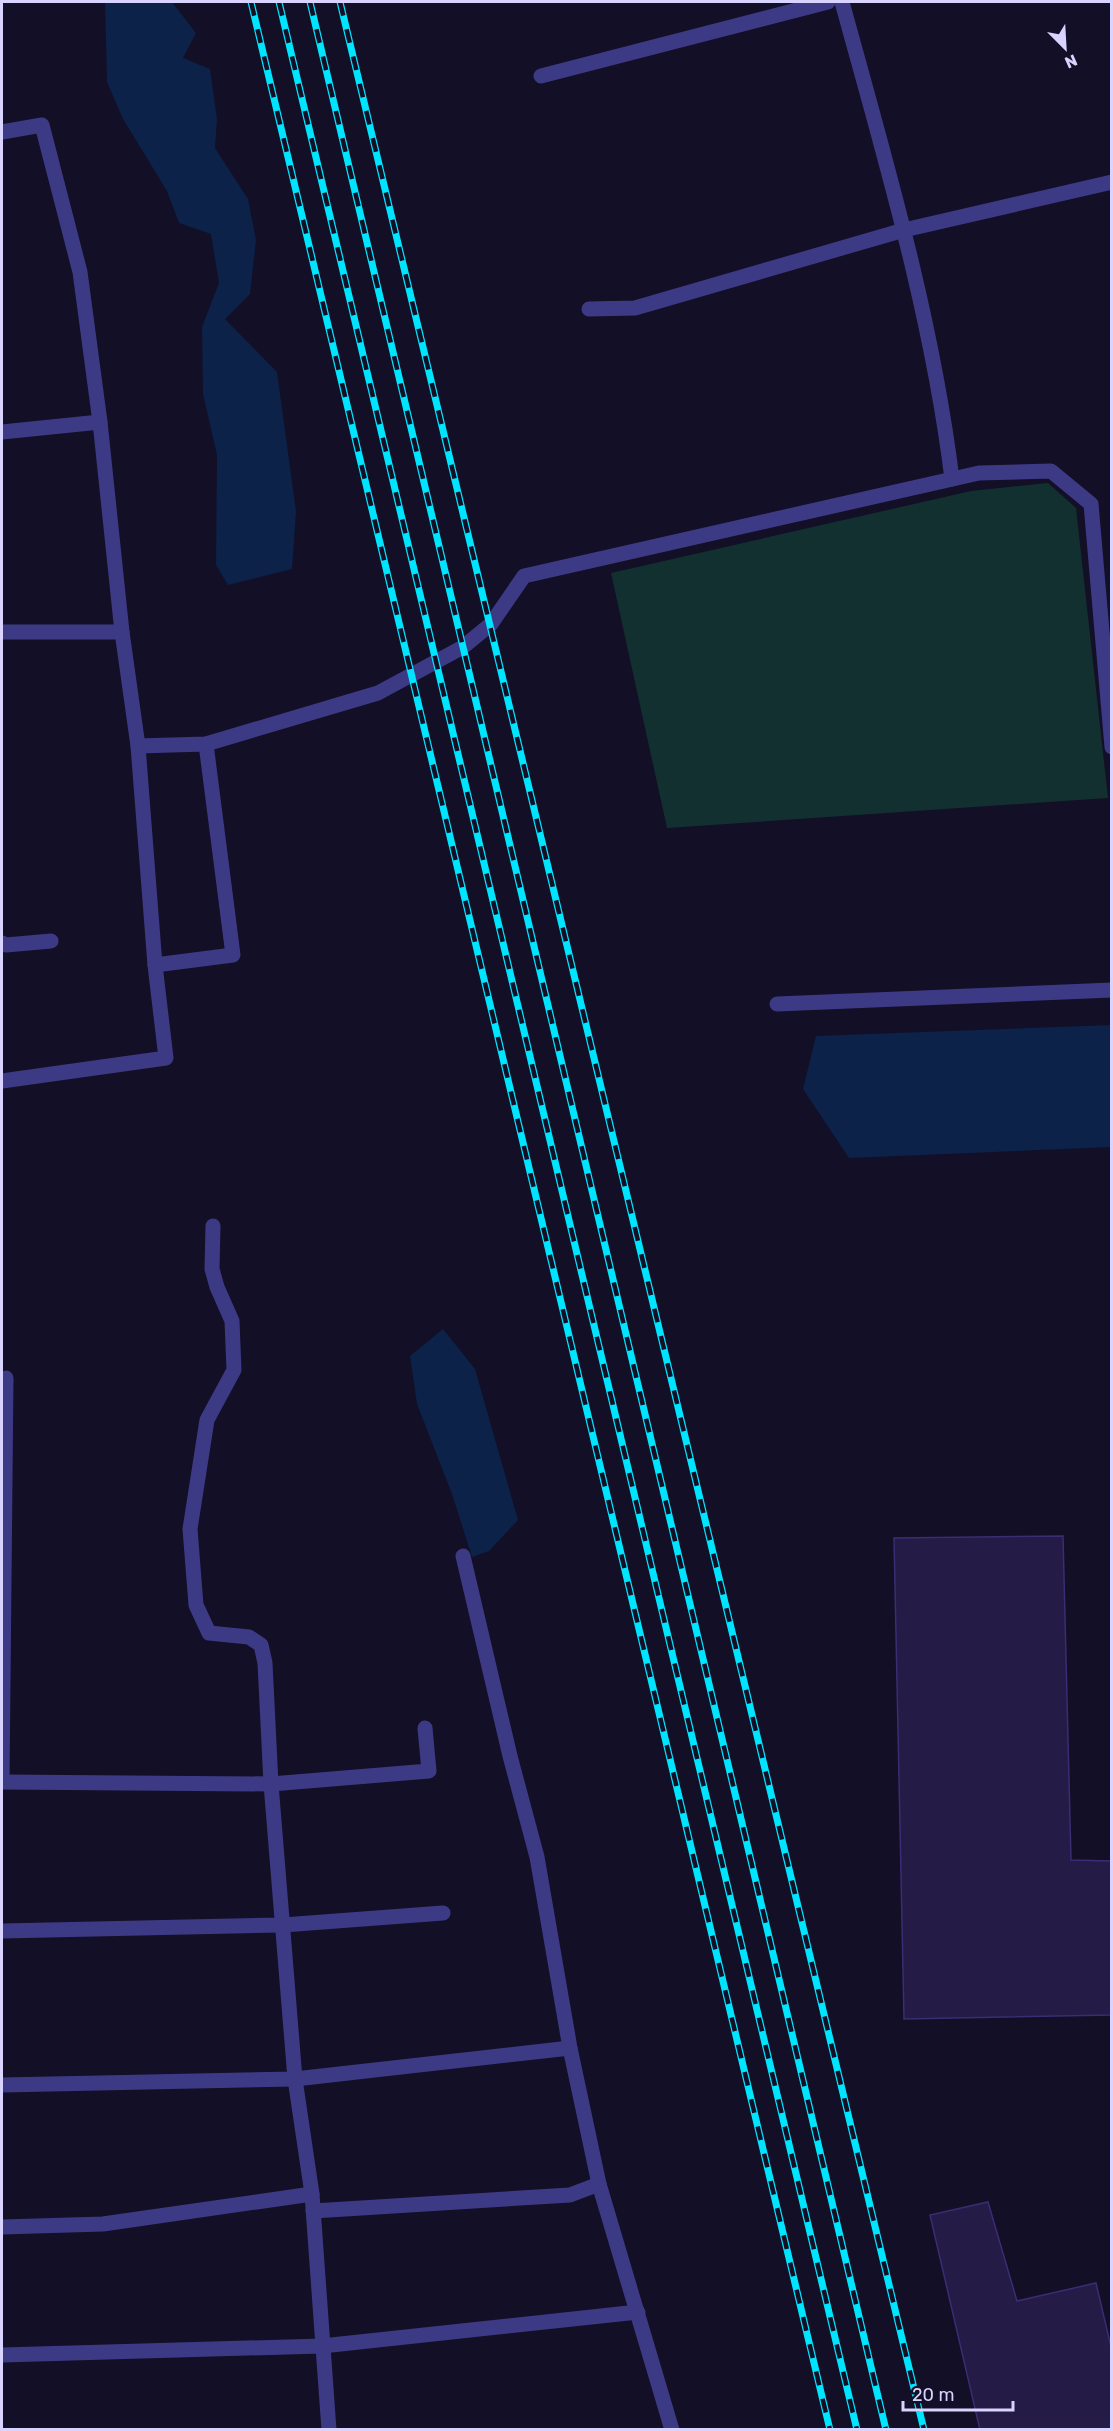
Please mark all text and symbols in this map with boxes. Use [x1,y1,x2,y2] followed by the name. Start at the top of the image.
[1035,18,1095,78] north arrow
[1062,50,1080,72] text: N
[903,2374,1012,2412] scale bar
[912,2384,954,2406] text: 20 m

